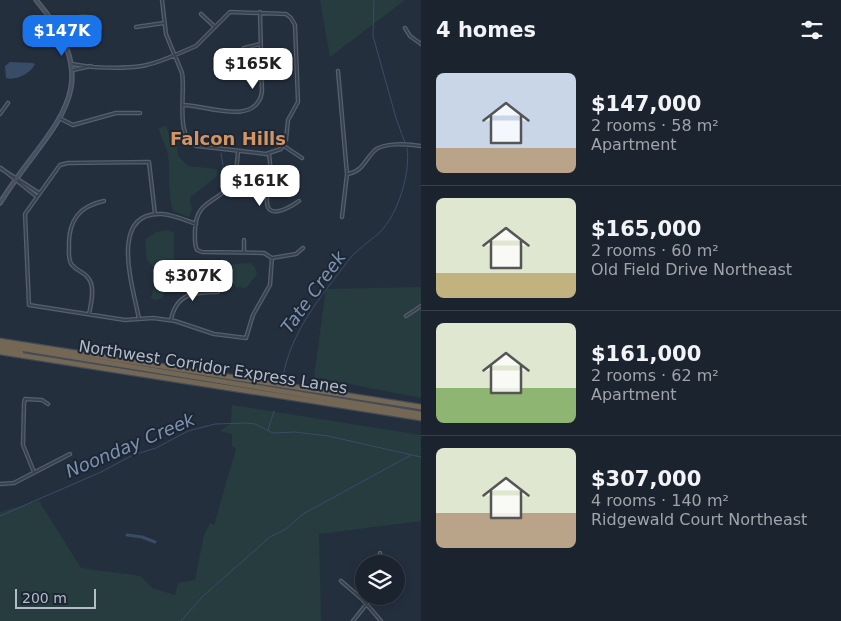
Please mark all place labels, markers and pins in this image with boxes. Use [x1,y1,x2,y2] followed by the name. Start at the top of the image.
[27,15,97,57] pin: $147K
[218,48,288,90] pin: $165K
[225,164,295,207] pin: $161K
[158,260,228,302] pin: $307K

